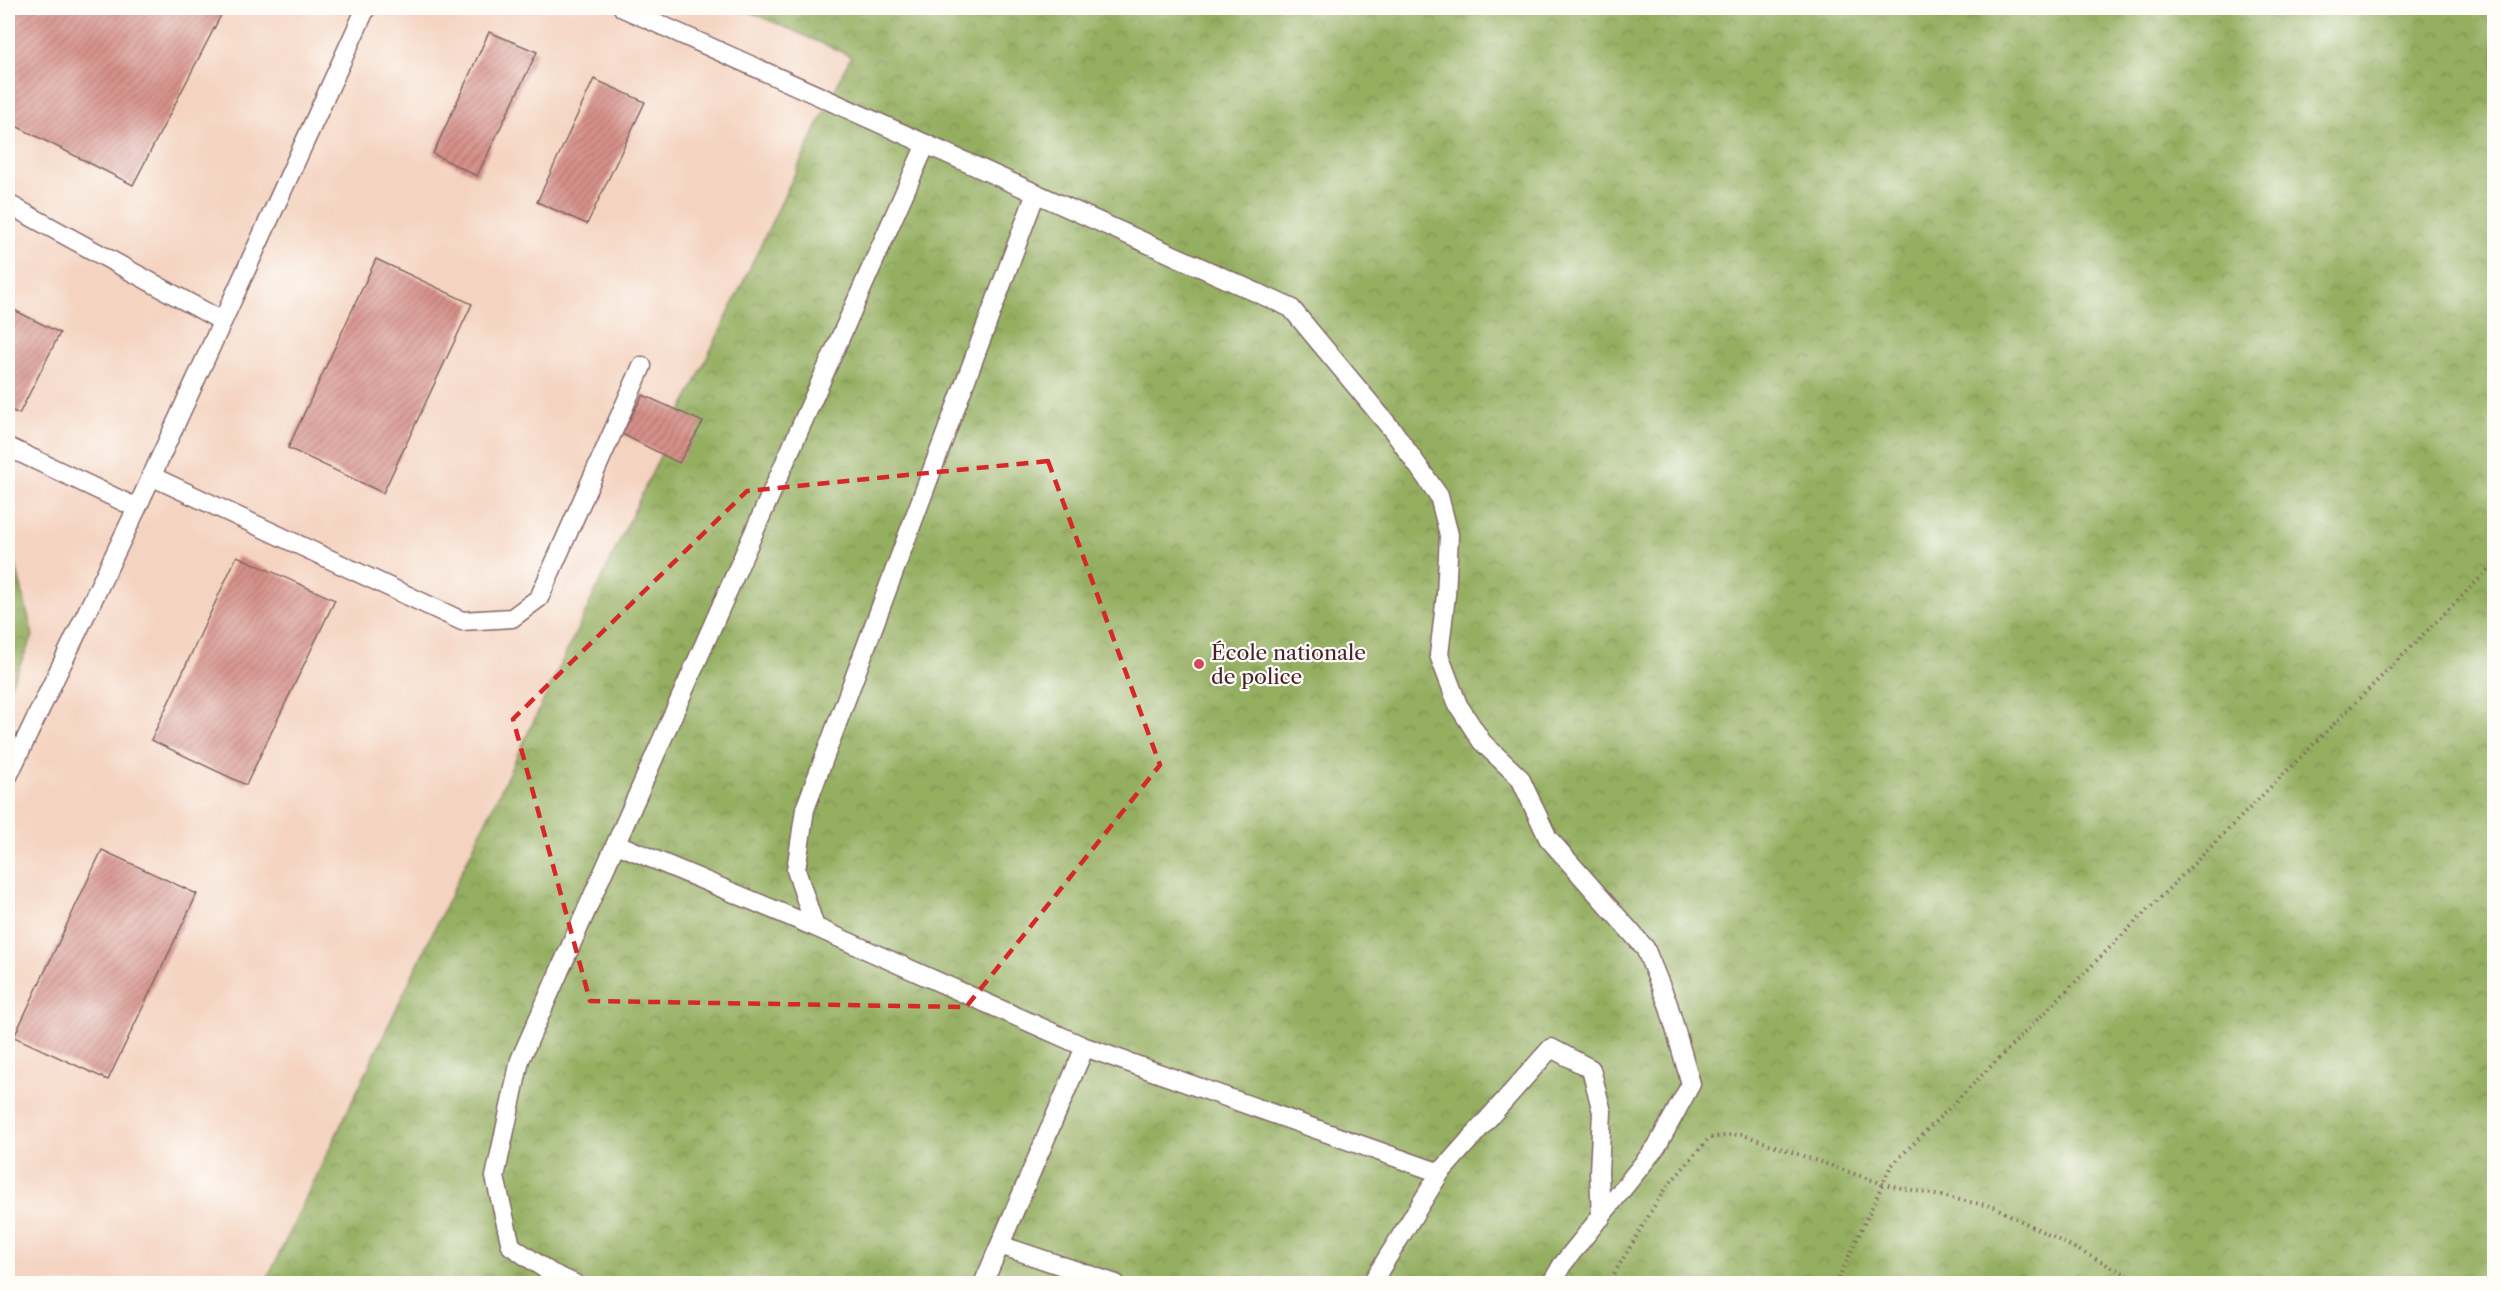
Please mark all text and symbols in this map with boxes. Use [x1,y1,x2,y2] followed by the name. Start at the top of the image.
[1211,640,1366,689] place label: École nationale de police
[1192,657,1206,671] marker: École nationale de police

